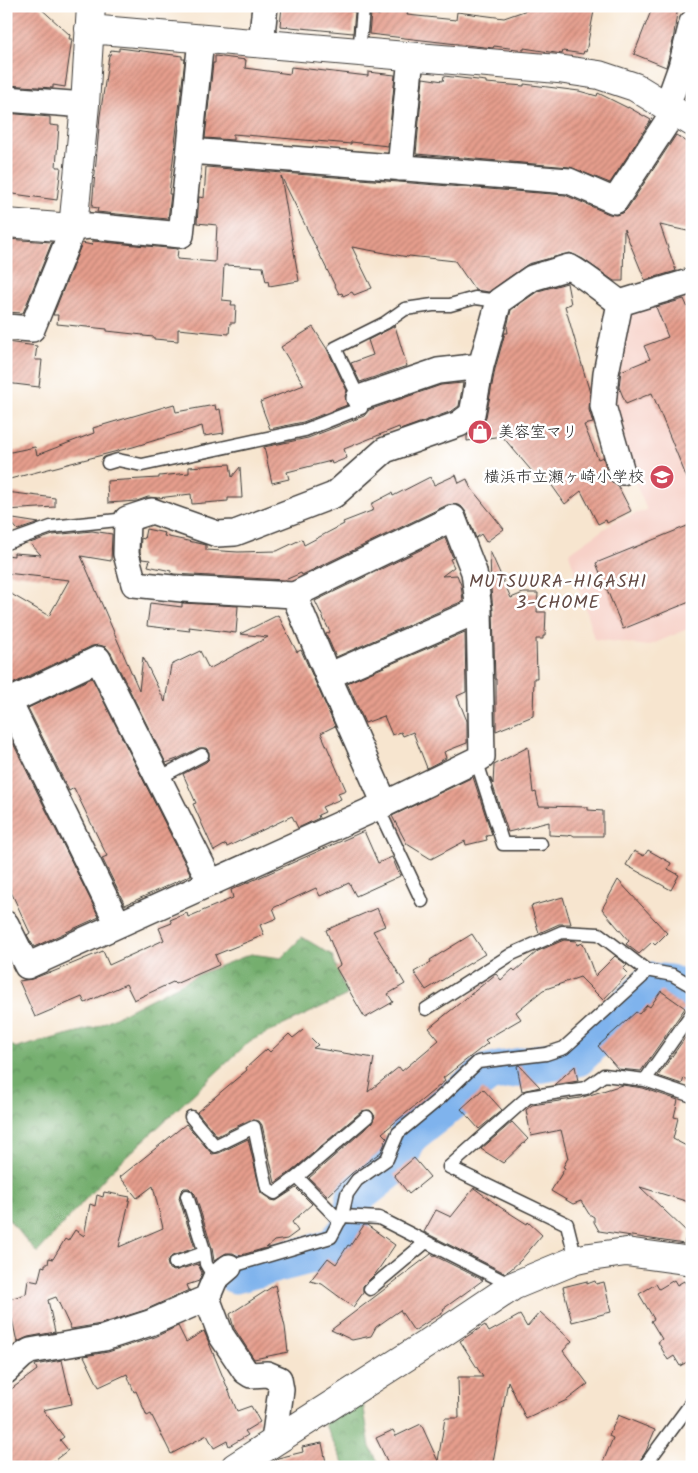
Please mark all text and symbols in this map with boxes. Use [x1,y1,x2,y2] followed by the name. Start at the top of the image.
[467,419,493,445] shop icon: 美容室マリ
[498,420,578,445] place label: 美容室マリ
[649,464,675,490] school or university icon: 横浜市立瀬ヶ崎小学校
[484,465,644,490] place label: 横浜市立瀬ヶ崎小学校
[469,568,647,618] district label: MUTSUURA-HIGASHI 3-CHOME

